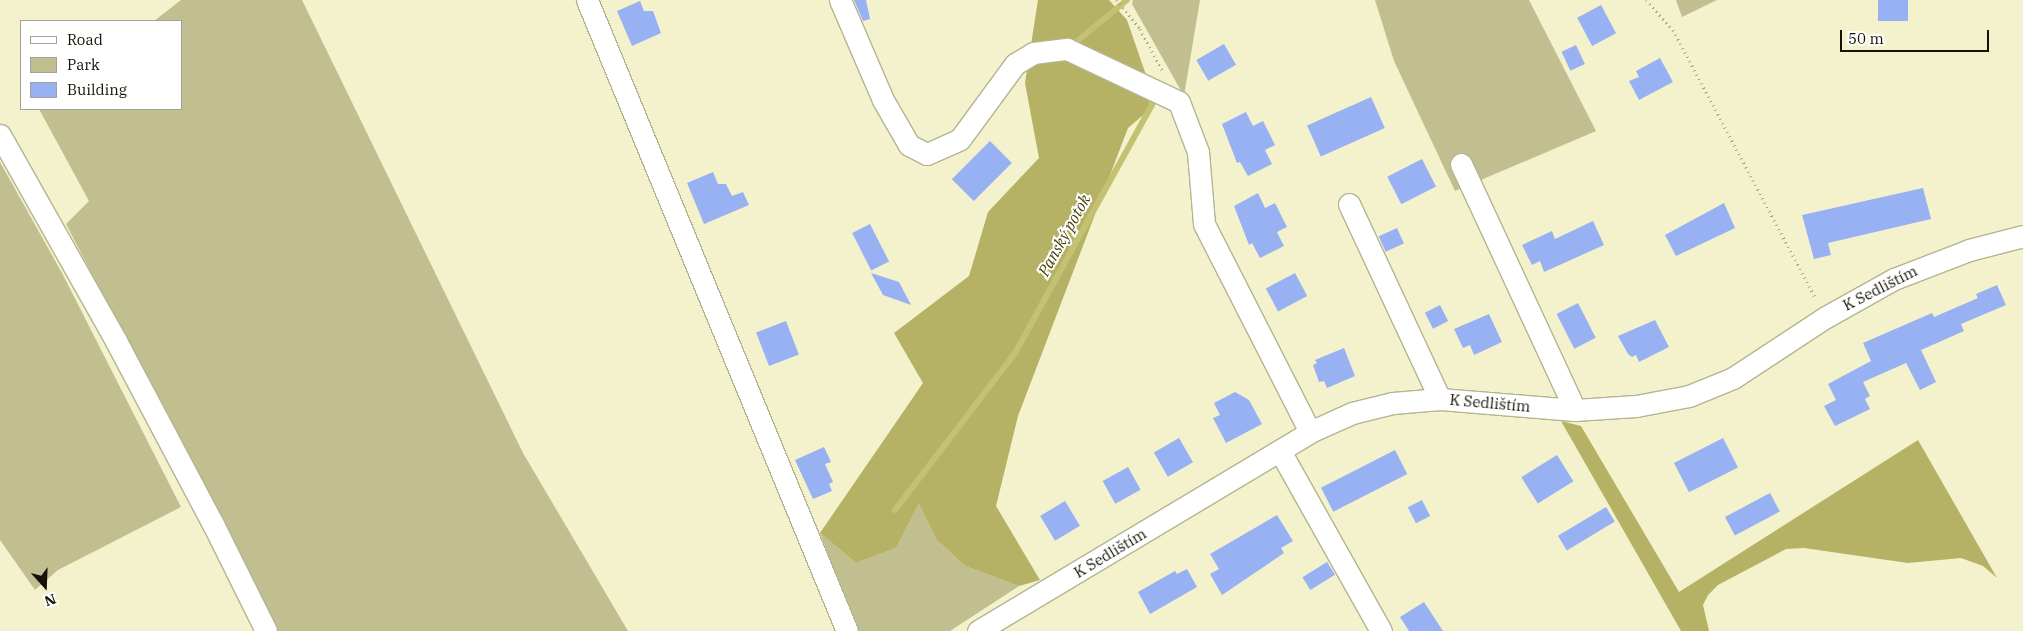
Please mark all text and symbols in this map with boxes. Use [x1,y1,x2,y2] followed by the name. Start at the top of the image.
[20,20,182,110] legend
[1843,20,1992,52] scale bar
[1848,29,1884,48] text: 50 m
[67,30,103,49] text: Road
[67,55,100,74] text: Park
[67,80,127,99] text: Building
[1034,191,1094,279] water label: Panský potok
[1840,262,1920,314] street label: K Sedlištím
[1449,391,1531,415] street label: K Sedlištím
[1071,524,1149,582] street label: K Sedlištím
[20,561,70,611] north arrow
[42,590,58,610] text: N

